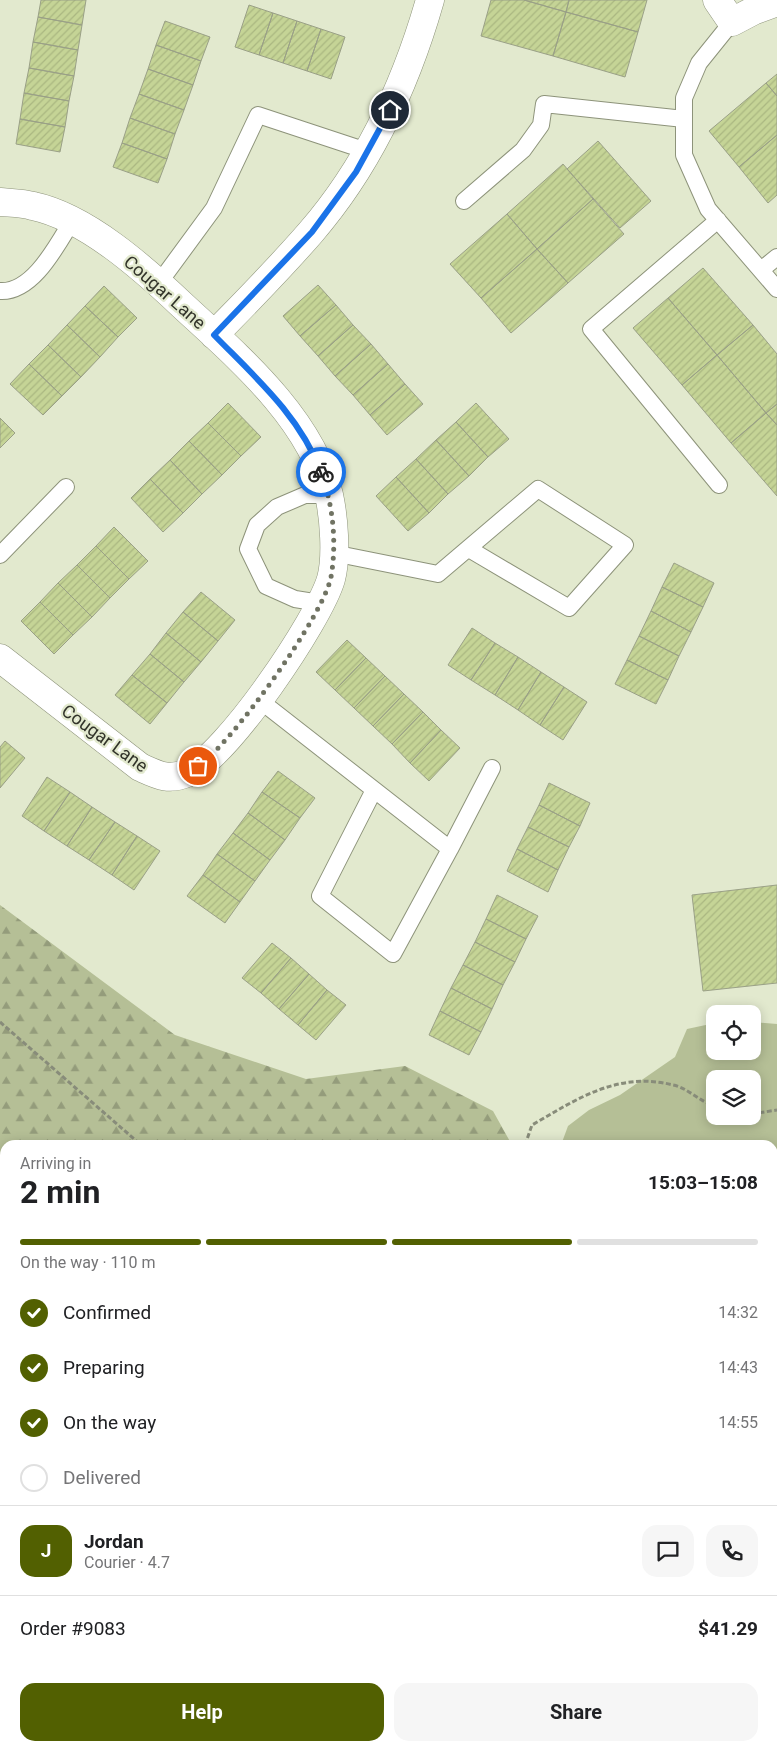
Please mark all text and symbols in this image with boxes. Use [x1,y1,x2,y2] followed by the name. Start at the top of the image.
[369,89,411,131] pin
[376,96,404,124] icon: home
[120,251,210,333] street label: Cougar Lane
[296,447,346,497] courier
[307,458,335,486] icon: bike
[58,700,152,776] street label: Cougar Lane
[177,745,219,787] pin
[184,752,212,780] icon: bag
[706,1005,761,1125] map controls
[706,1005,761,1060] button: locate
[706,1070,761,1125] button: layers
[20,1154,91,1173] text: Arriving in
[648,1171,758,1194] text: 15:03–15:08
[20,1173,100,1211] text: 2 min
[20,1253,156,1272] text: On the way · 110 m
[20,1299,48,1327] icon: check
[63,1301,151,1324] text: Confirmed
[718,1303,758,1322] text: 14:32
[20,1354,48,1382] icon: check
[63,1356,145,1379] text: Preparing
[718,1358,758,1377] text: 14:43
[20,1409,48,1437] icon: check
[63,1411,156,1434] text: On the way
[718,1413,758,1432] text: 14:55
[63,1466,141,1489] text: Delivered
[642,1525,694,1577] button: chat
[706,1525,758,1577] button: phone
[84,1530,144,1553] text: Jordan
[41,1539,51,1562] text: J
[84,1553,170,1572] text: Courier · 4.7
[20,1617,126,1640] text: Order #9083
[698,1617,758,1640] text: $41.29
[20,1683,384,1741] button: Help
[394,1683,758,1741] button: Share

